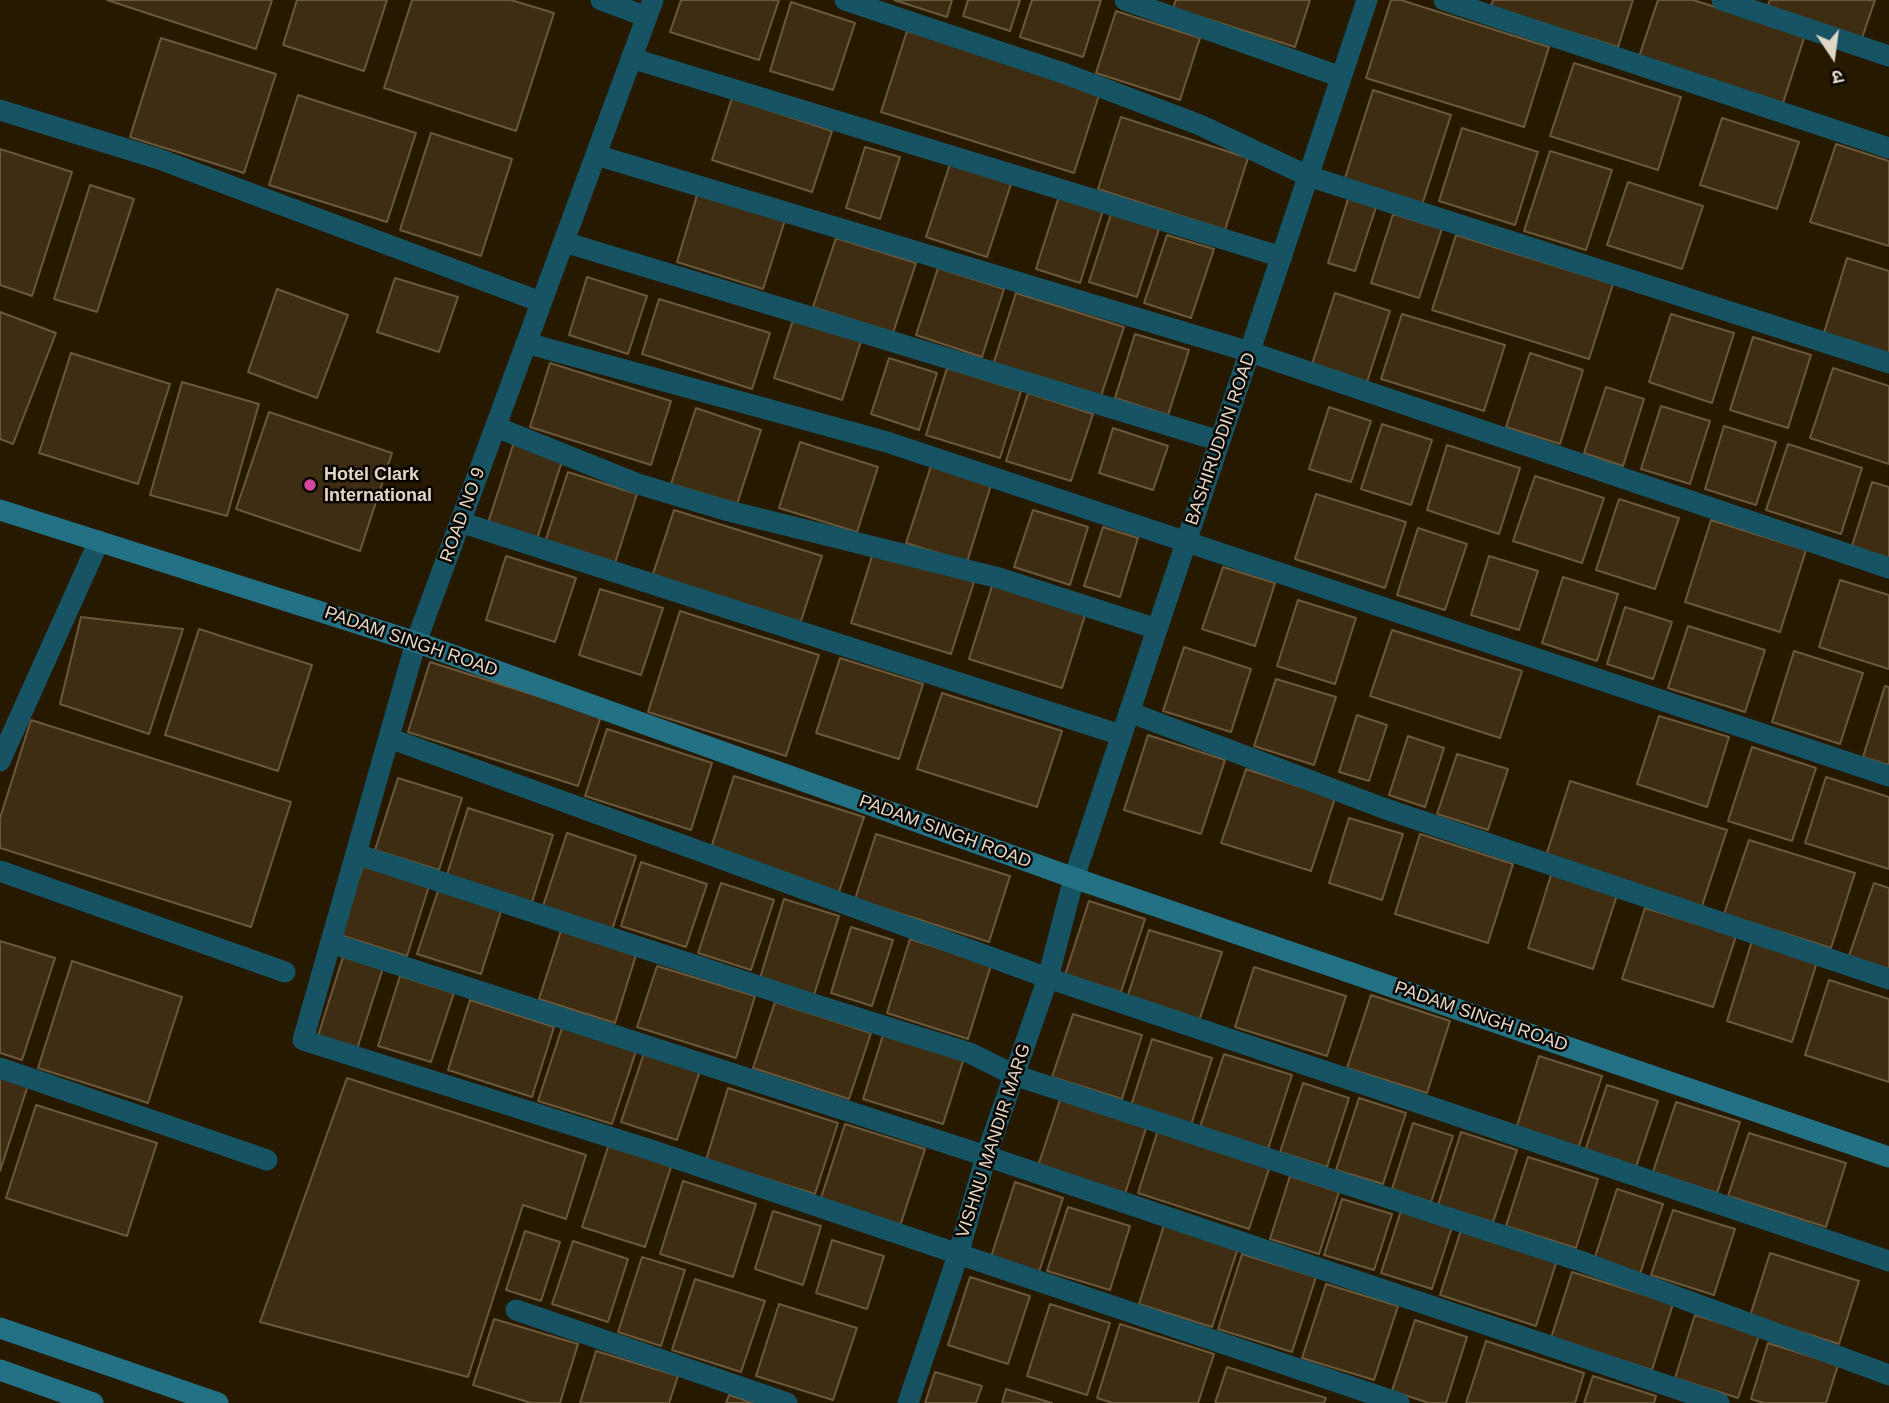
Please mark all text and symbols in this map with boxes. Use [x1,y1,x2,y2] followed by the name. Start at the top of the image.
[1798,21,1868,91] north arrow
[1830,65,1846,88] text: उ
[1181,350,1261,528] street label: BASHIRUDDIN ROAD
[324,464,432,506] place label: Hotel Clark International
[436,465,490,565] street label: ROAD NO 9
[302,477,318,493] marker: Hotel Clark International
[322,602,500,682] street label: PADAM SINGH ROAD
[856,791,1034,873] street label: PADAM SINGH ROAD
[1392,977,1570,1057] street label: PADAM SINGH ROAD
[952,1041,1036,1241] street label: VISHNU MANDIR MARG

